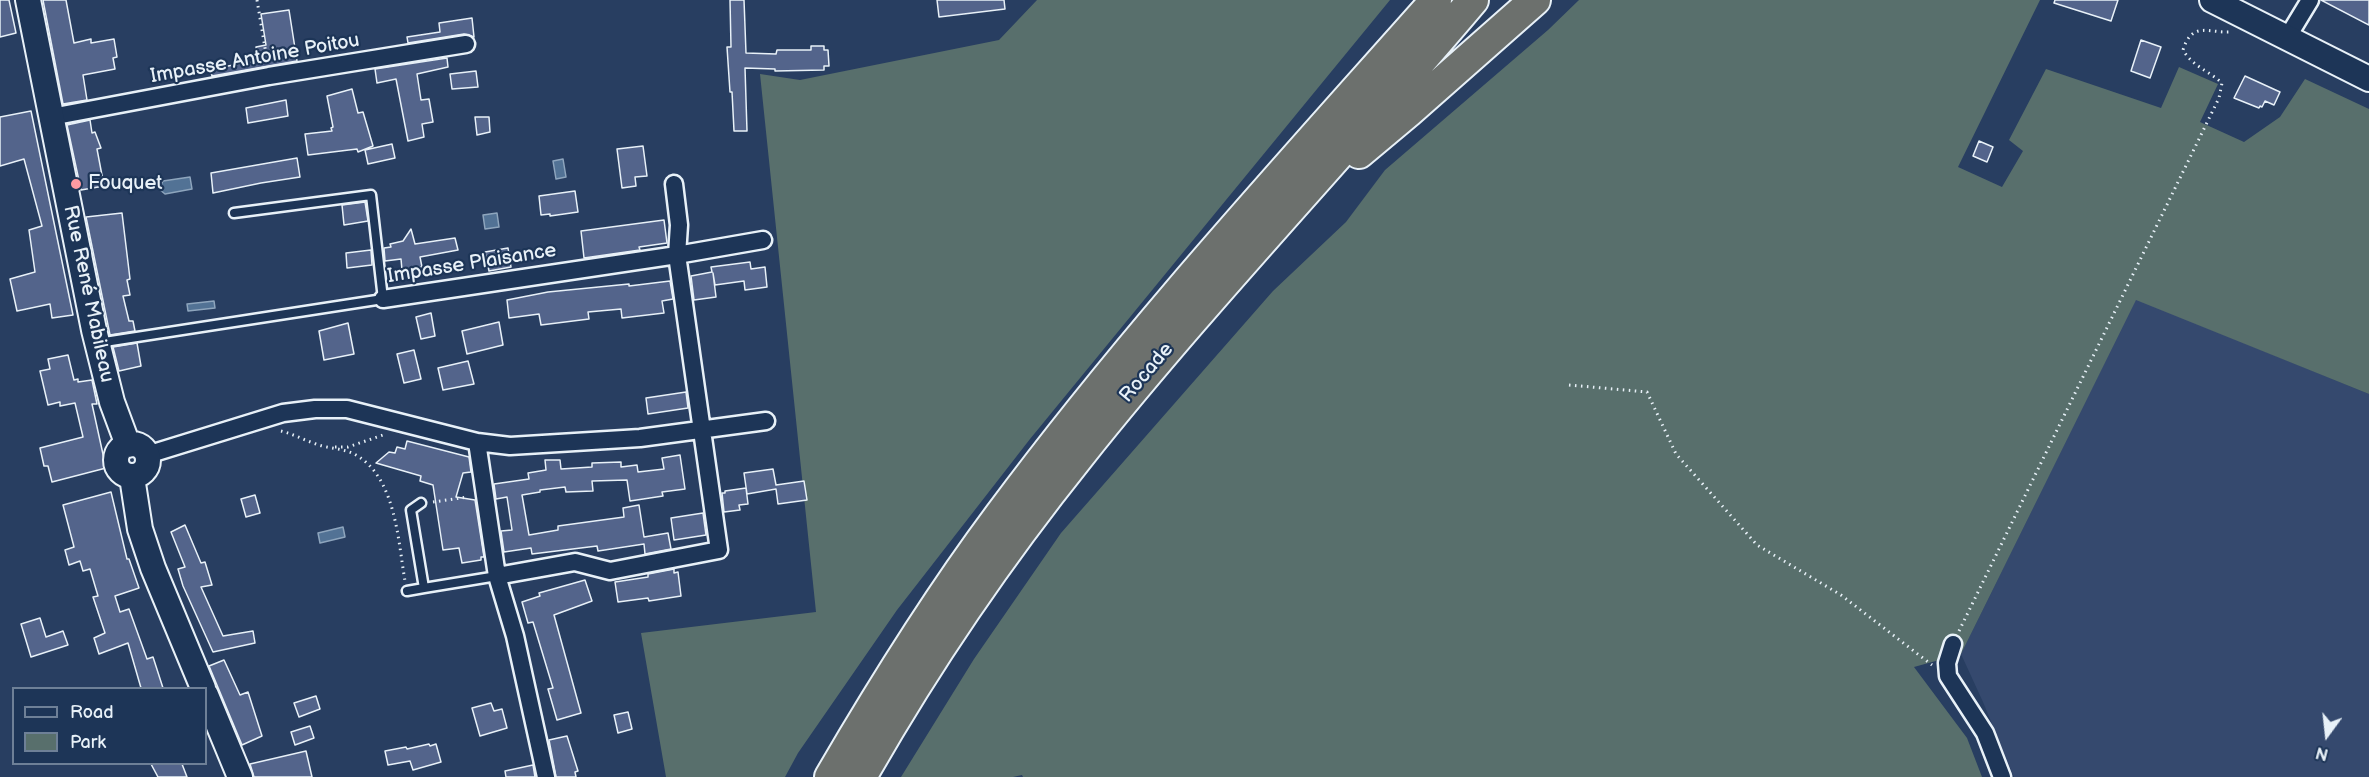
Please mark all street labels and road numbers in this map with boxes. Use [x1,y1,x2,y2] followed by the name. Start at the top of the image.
[149,29,361,89] street label: Impasse Antoine Poitou
[57,203,119,385] street label: Rue René Mabileau
[386,239,558,289] street label: Impasse Plaisance
[1115,338,1179,408] street label: Rocade

